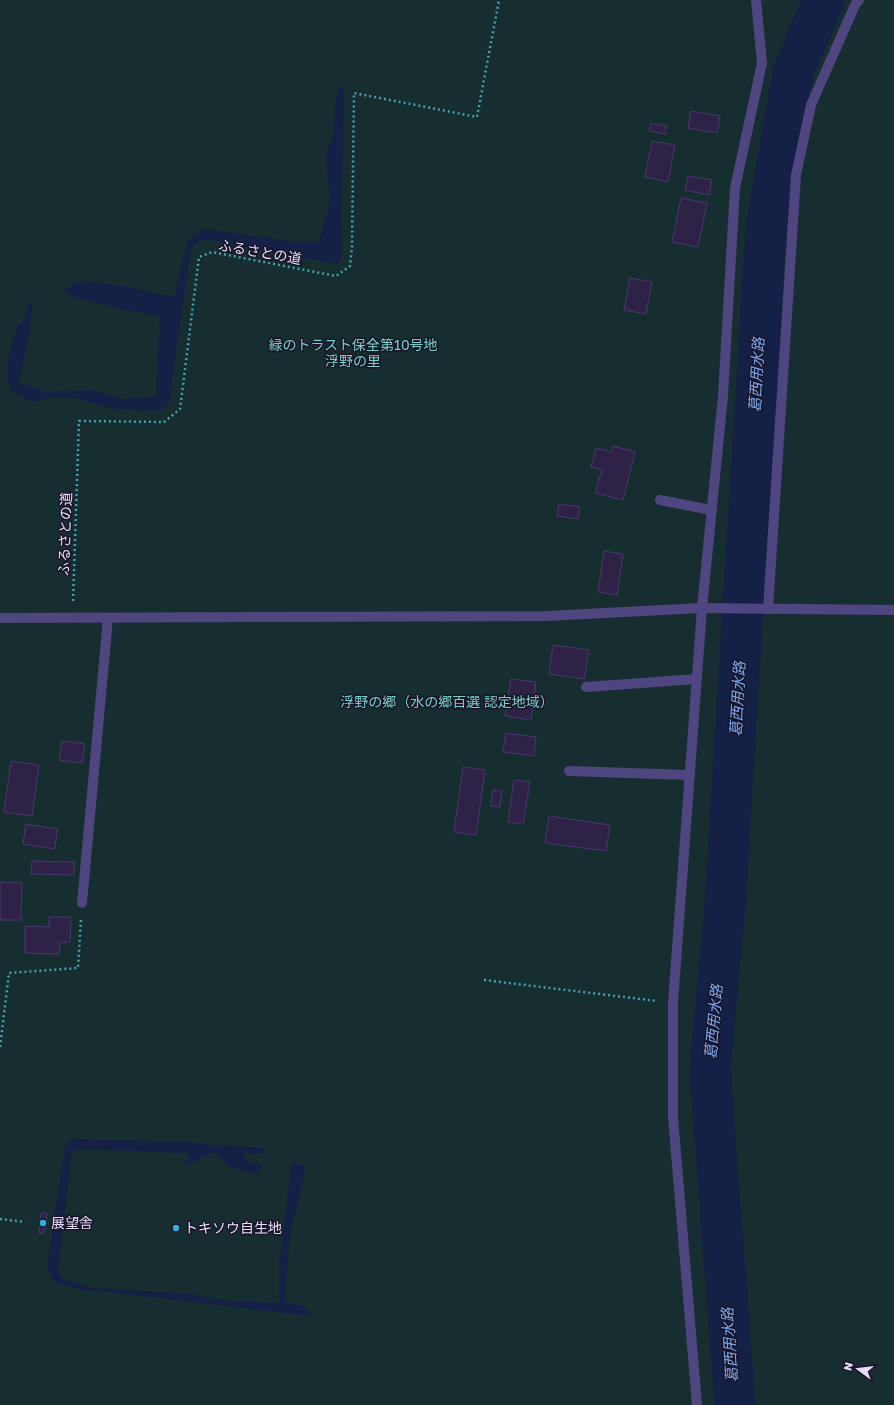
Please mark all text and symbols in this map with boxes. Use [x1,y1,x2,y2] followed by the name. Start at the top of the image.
[217,236,303,267] street label: ふるさとの道
[745,335,767,413] water label: 葛西用水路
[268,336,438,369] park label: 緑のトラスト保全第10号地 浮野の里
[55,492,74,576] street label: ふるさとの道
[726,659,748,737] water label: 葛西用水路
[340,693,554,710] park label: 浮野の郷（水の郷百選 認定地域）
[701,982,725,1060] water label: 葛西用水路
[51,1214,93,1231] place label: 展望舎
[38,1218,48,1228] marker: 展望舎
[184,1219,282,1236] place label: トキソウ自生地
[171,1223,181,1233] marker: トキソウ自生地
[717,1305,741,1383] water label: 葛西用水路
[838,1349,878,1389] north arrow
[840,1361,855,1372] text: N

